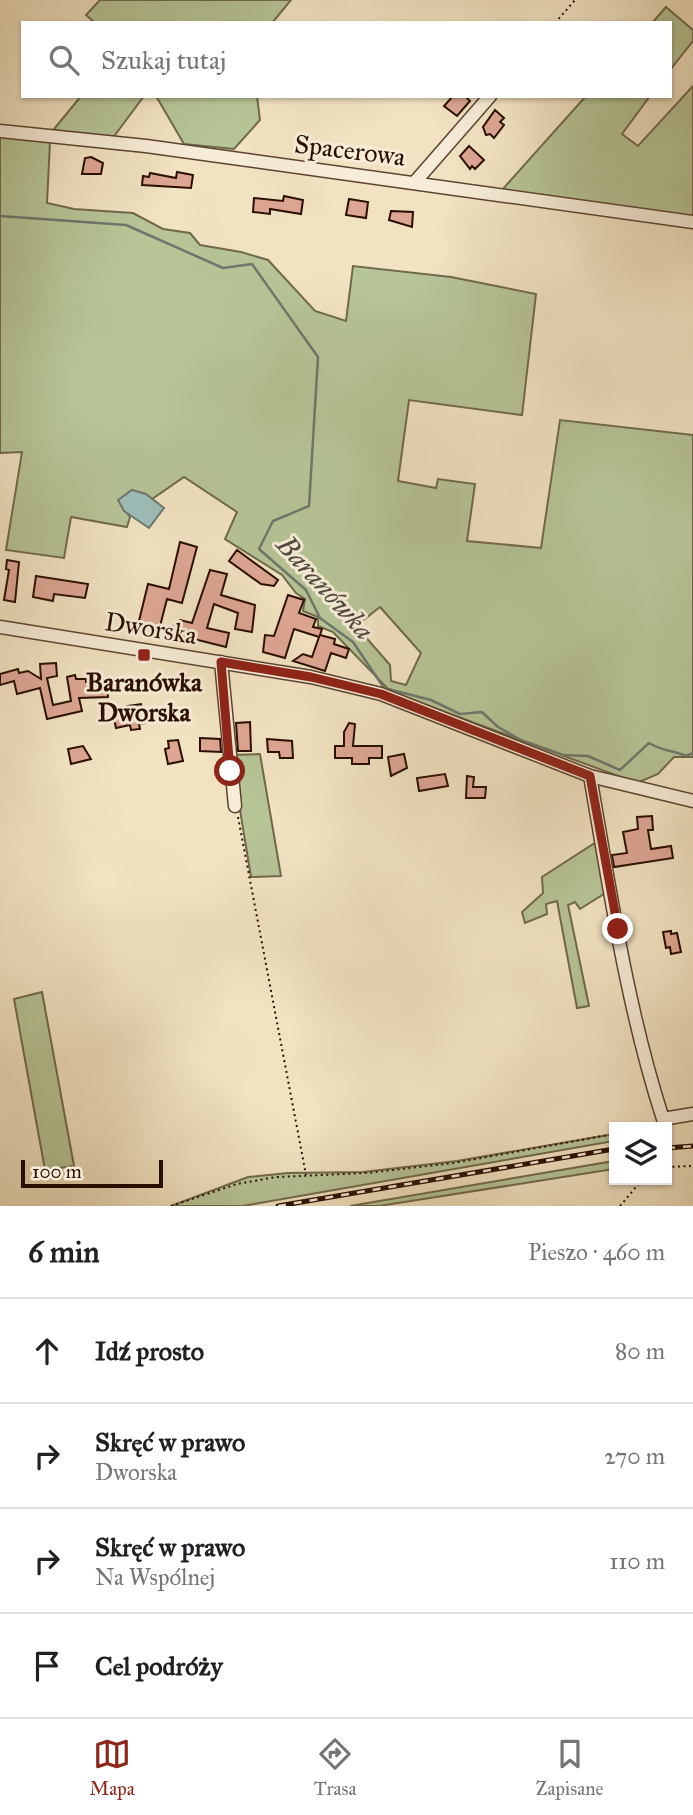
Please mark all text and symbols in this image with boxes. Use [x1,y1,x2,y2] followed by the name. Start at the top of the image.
[21,21,672,98] search box
[45,41,83,79] icon: search
[101,44,226,76] text: Szukaj tutaj
[293,127,407,173] street label: Spacerowa
[268,526,382,647] water label: Baranówka
[103,605,199,651] street label: Dworska
[136,647,152,663] marker: Baranówka Dworska
[86,666,203,728] place label: Baranówka Dworska
[214,755,245,786] route start
[602,913,633,944] route end
[609,1122,672,1185] map controls
[609,1122,672,1185] button: layers
[21,1157,163,1189] scale bar
[32,1160,82,1183] text: 100 m
[28,1234,100,1270] text: 6 min
[528,1238,665,1266] text: Pieszo · 460 m
[28,1332,66,1370] icon: ahead
[95,1335,204,1367] text: Idź prosto
[615,1337,665,1365] text: 80 m
[95,1426,245,1458] text: Skręć w prawo
[28,1437,66,1475] icon: right
[604,1442,665,1470] text: 270 m
[95,1458,177,1486] text: Dworska
[95,1531,245,1563] text: Skręć w prawo
[28,1542,66,1580] icon: right
[609,1547,665,1575] text: 110 m
[95,1563,215,1591] text: Na Wspólnej
[28,1647,66,1685] icon: arrive
[95,1650,223,1682] text: Cel podróży
[90,1735,135,1800] tab: Mapa
[314,1735,357,1800] tab: Trasa
[536,1735,603,1800] tab: Zapisane

